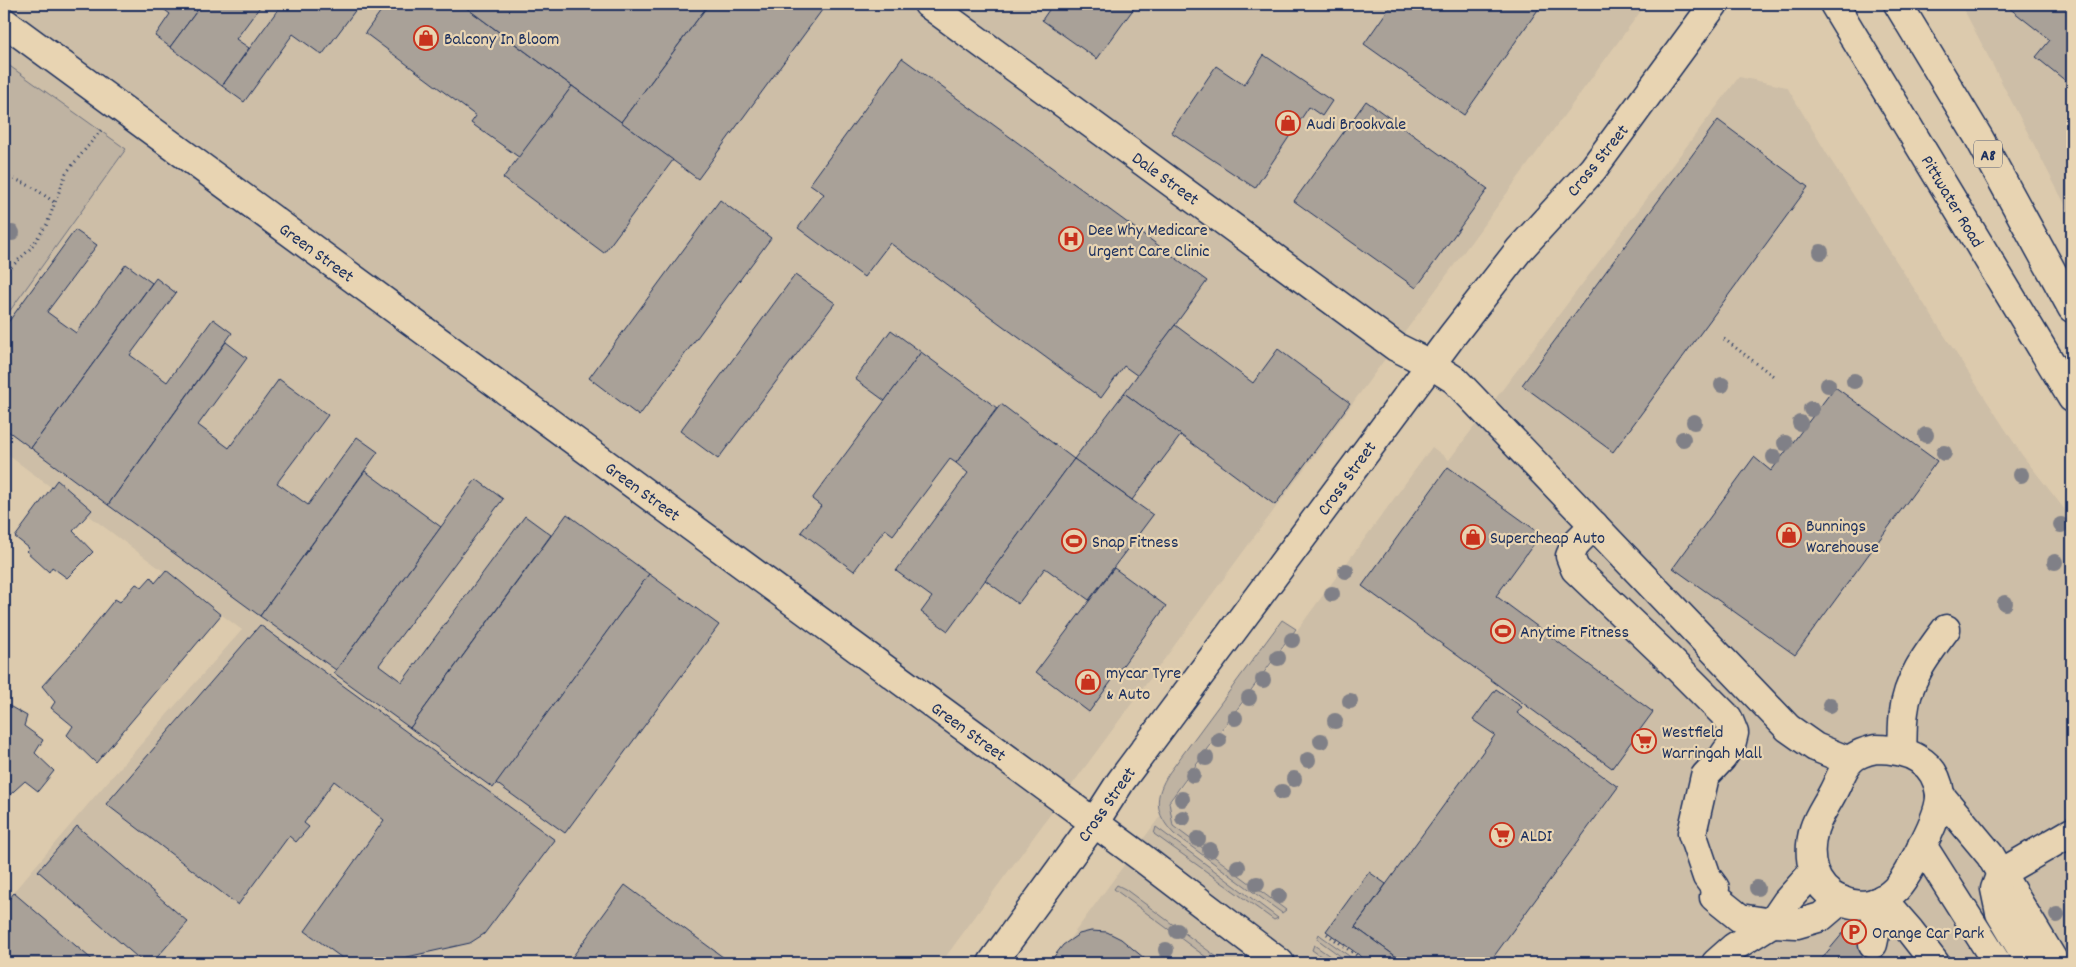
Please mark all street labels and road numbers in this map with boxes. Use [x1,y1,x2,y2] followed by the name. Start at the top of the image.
[1562,120,1636,203] street label: Cross Street
[1974,140,2002,168] road number: A8
[1126,147,1204,213] street label: Dale Street
[1913,151,1988,253] street label: Pittwater Road
[273,218,359,290] street label: Green Street
[1312,437,1384,522] street label: Cross Street
[599,457,685,529] street label: Green Street
[925,697,1011,769] street label: Green Street
[1073,763,1143,848] street label: Cross Street

